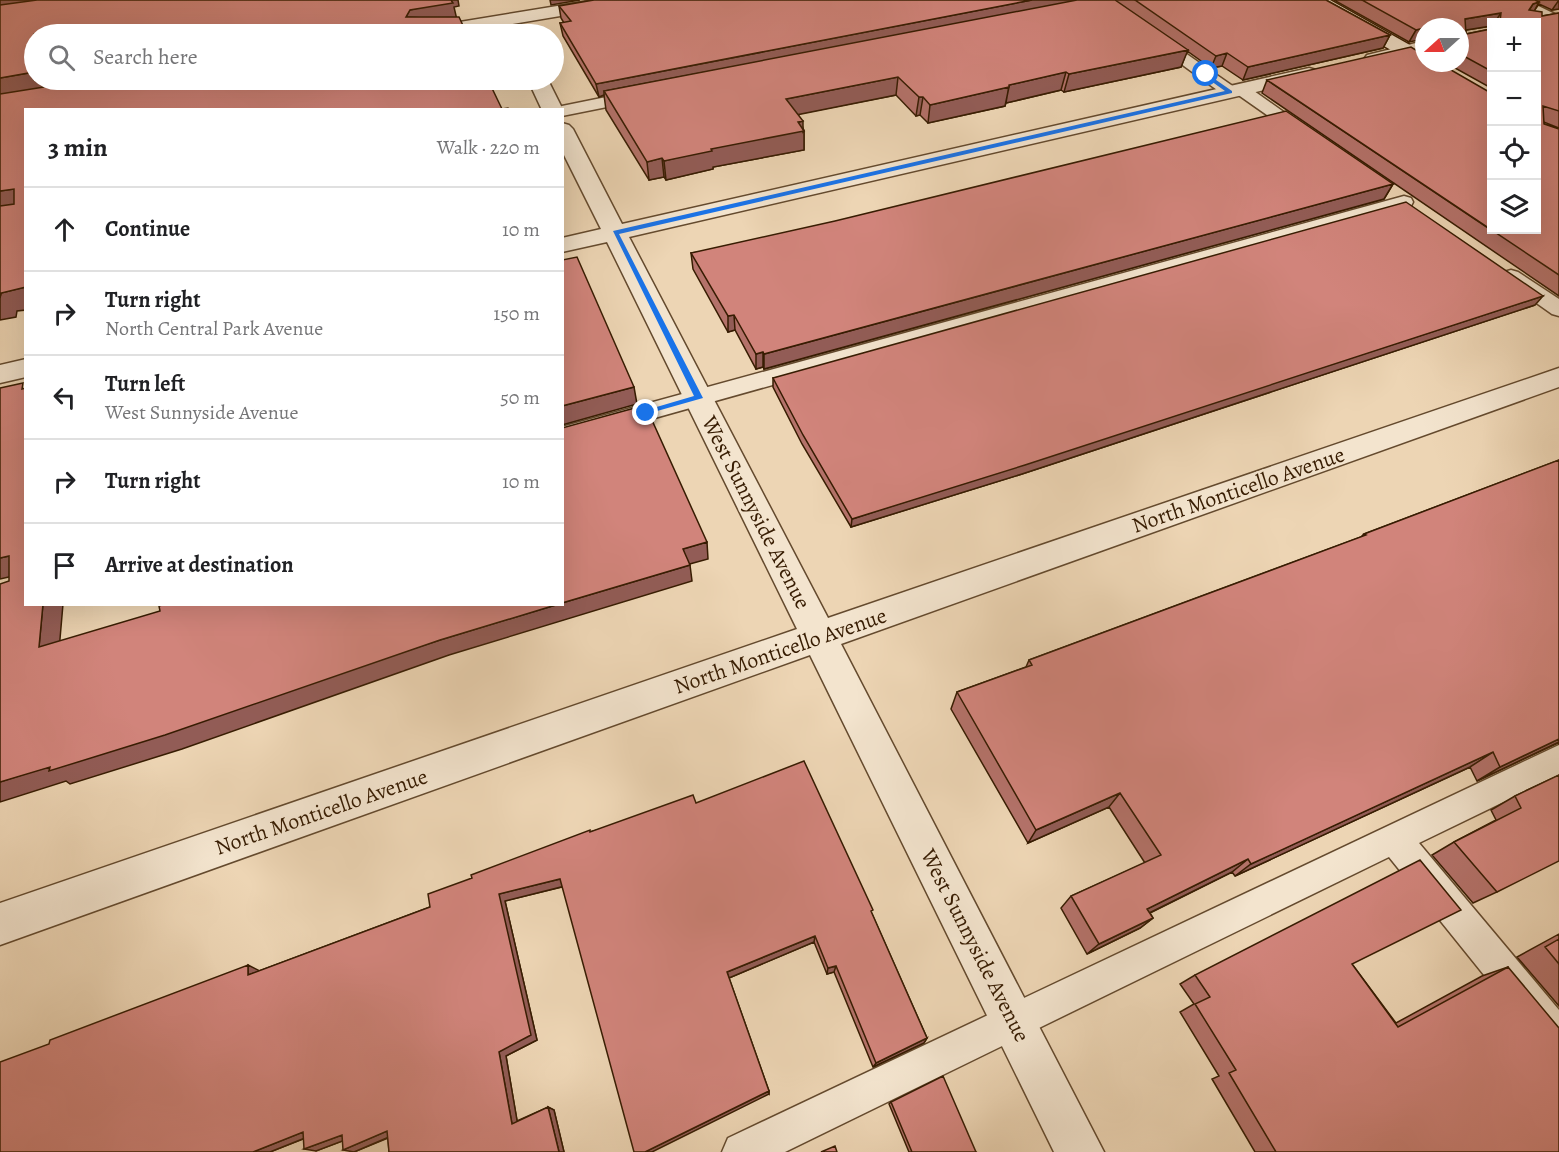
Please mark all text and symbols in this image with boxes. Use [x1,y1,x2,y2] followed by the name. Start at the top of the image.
[1415,18,1469,72] north arrow
[1487,18,1541,234] map controls
[1487,18,1541,72] button: +
[24,24,564,90] search box
[45,41,78,74] icon: search
[93,42,198,72] text: Search here
[1192,60,1218,86] route start
[1487,72,1541,126] button: −
[1487,126,1541,180] button: locate
[48,130,108,165] text: 3 min
[437,134,540,161] text: Walk · 220 m
[1487,180,1541,234] button: layers
[48,213,81,246] icon: ahead
[105,214,190,244] text: Continue
[502,216,540,243] text: 10 m
[105,285,201,315] text: Turn right
[48,297,81,330] icon: right
[493,300,540,327] text: 150 m
[105,315,323,342] text: North Central Park Avenue
[105,369,185,399] text: Turn left
[48,381,81,414] icon: left
[500,384,540,411] text: 50 m
[105,399,298,426] text: West Sunnyside Avenue
[632,399,658,425] route end
[694,410,818,614] street label: West Sunnyside Avenue
[1128,439,1349,540] street label: North Monticello Avenue
[48,465,81,498] icon: right
[105,466,201,496] text: Turn right
[502,468,540,495] text: 10 m
[48,549,81,582] icon: arrive
[105,550,294,580] text: Arrive at destination
[670,600,891,701] street label: North Monticello Avenue
[211,761,432,862] street label: North Monticello Avenue
[913,843,1037,1047] street label: West Sunnyside Avenue

